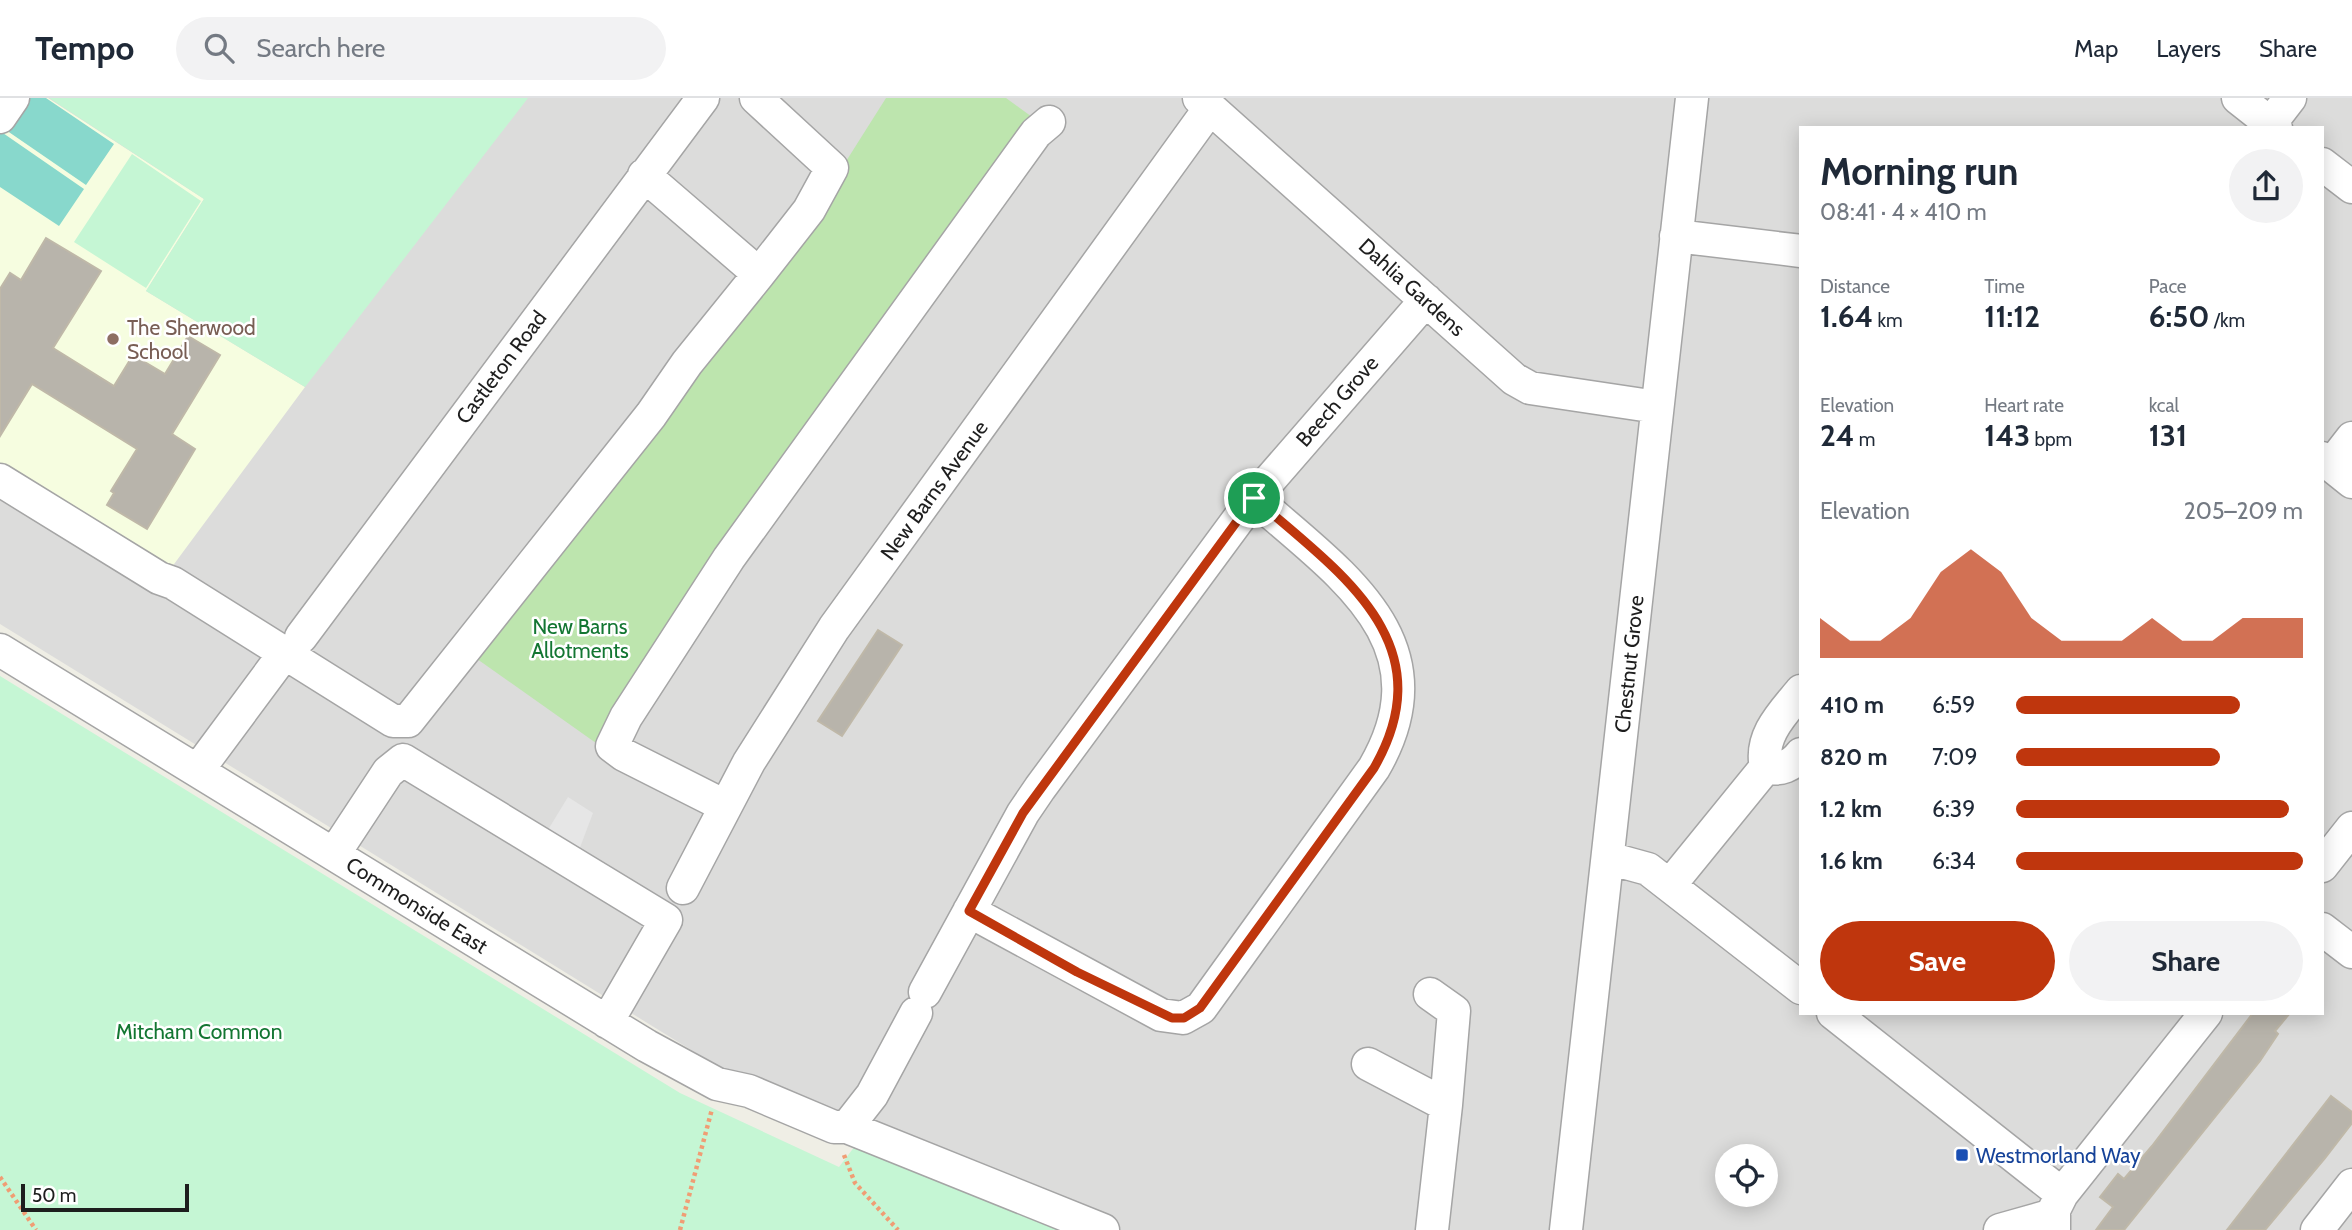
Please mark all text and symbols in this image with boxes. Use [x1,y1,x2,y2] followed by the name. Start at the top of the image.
[176,17,666,80] search box
[35,28,134,68] text: Tempo
[200,29,238,67] icon: search
[256,32,385,64] text: Search here
[2074,34,2118,63] text: Map
[2156,34,2221,63] text: Layers
[2259,34,2317,63] text: Share
[1820,148,2019,195] text: Morning run
[2229,149,2303,223] button: share
[1820,198,1987,226] text: 08:41 · 4 × 410 m
[1354,233,1470,341] street label: Dahlia Gardens
[1820,275,1890,298] text: Distance
[1984,275,2025,298] text: Time
[2149,275,2187,298] text: Pace
[1820,298,1873,335] text: 1.64
[1984,298,2040,335] text: 11:12
[2149,298,2209,335] text: 6:50
[450,306,552,428] street label: Castleton Road
[1873,309,1903,332] text: km
[2209,309,2245,332] text: /km
[127,315,256,364] place label: The Sherwood School
[105,331,121,347] marker: The Sherwood School
[1291,350,1383,452] street label: Beech Grove
[1820,394,1894,417] text: Elevation
[1984,394,2064,417] text: Heart rate
[2149,394,2179,417] text: kcal
[875,415,993,565] street label: New Barns Avenue
[1820,417,1855,454] text: 24
[1984,417,2030,454] text: 143
[2149,417,2187,454] text: 131
[1855,428,1875,451] text: m
[2030,428,2072,451] text: bpm
[1224,468,1284,528] pin
[1235,479,1273,517] icon: arrive
[1820,497,1910,525] text: Elevation
[2184,497,2303,525] text: 205–209 m
[1609,594,1649,734] street label: Chestnut Grove
[531,614,629,663] park label: New Barns Allotments
[1820,691,1884,719] text: 410 m
[1932,691,1975,719] text: 6:59
[1820,743,1887,771] text: 820 m
[1932,743,1977,771] text: 7:09
[1820,795,1882,823] text: 1.2 km
[1932,795,1975,823] text: 6:39
[1820,847,1883,875] text: 1.6 km
[1932,847,1976,875] text: 6:34
[342,851,492,959] street label: Commonside East
[1820,921,2055,1001] button: Save
[2069,921,2303,1001] button: Share
[116,1019,282,1044] park label: Mitcham Common
[1976,1143,2141,1168] place label: Westmorland Way
[1715,1144,1778,1207] map controls
[1715,1144,1778,1207] button: locate
[1954,1147,1970,1163] marker: Westmorland Way
[21,1181,189,1213] scale bar
[32,1184,76,1207] text: 50 m

